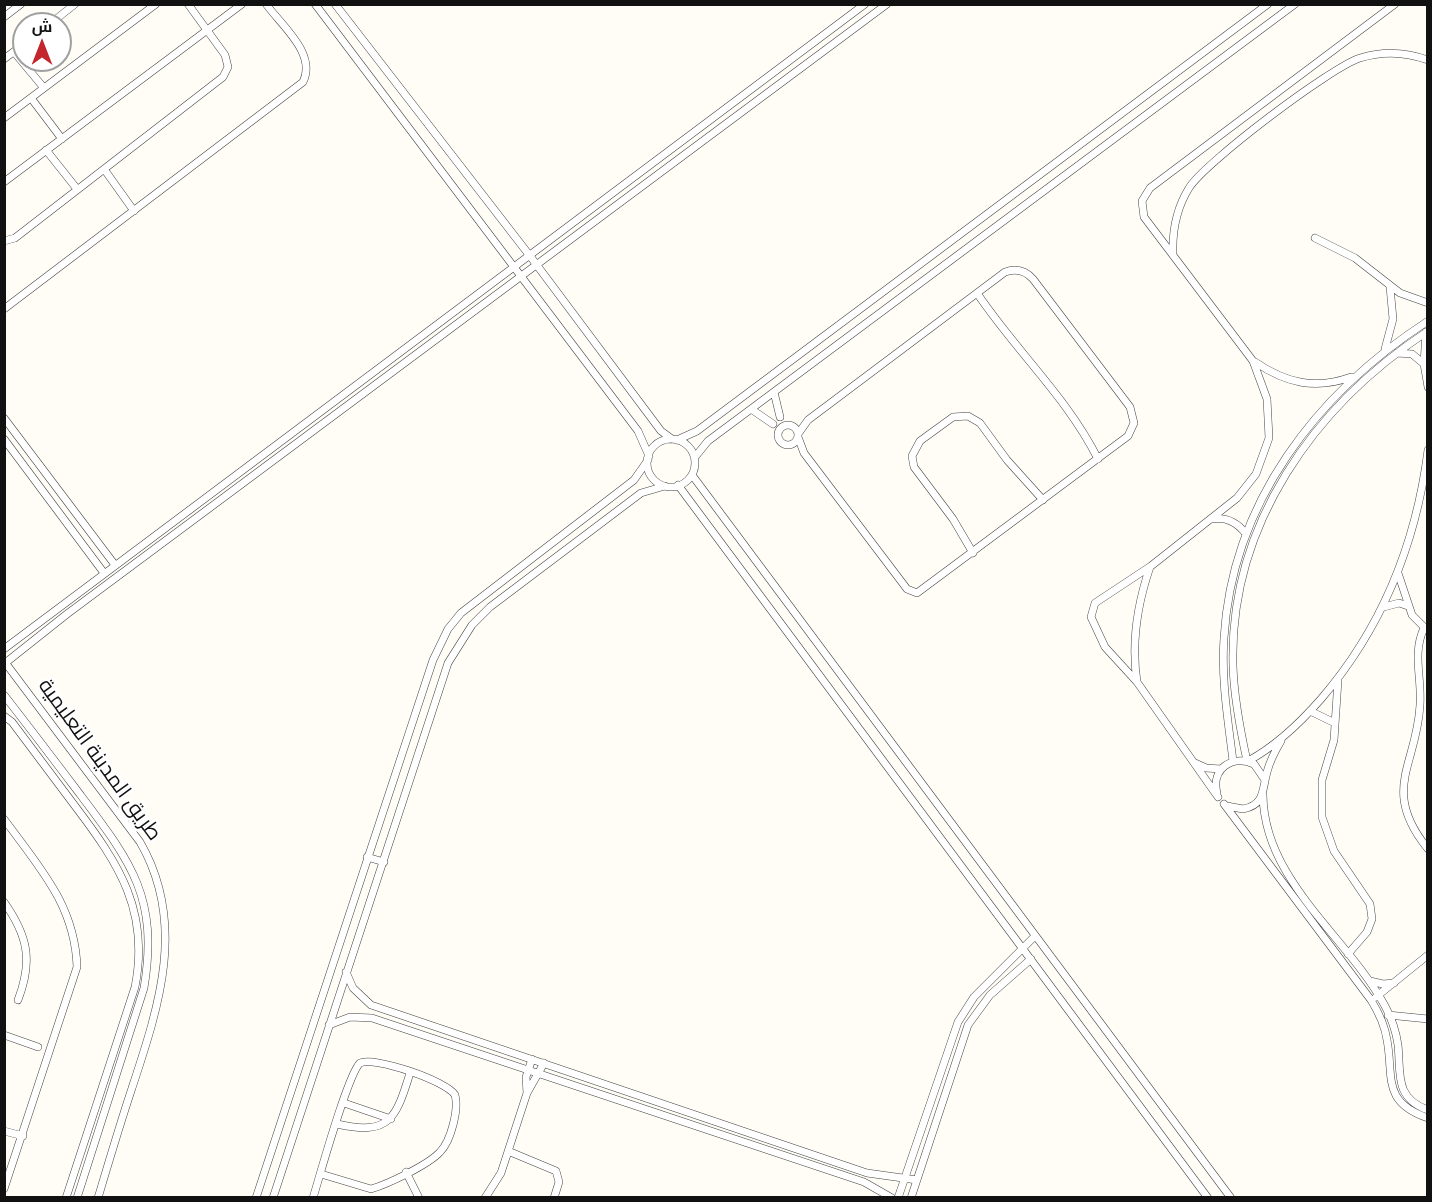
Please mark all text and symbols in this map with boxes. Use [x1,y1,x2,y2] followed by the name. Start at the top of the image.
[32,11,52,41] text: ش
[12,12,72,72] north arrow
[31,675,165,847] street label: طريق المدينة التعليمية

